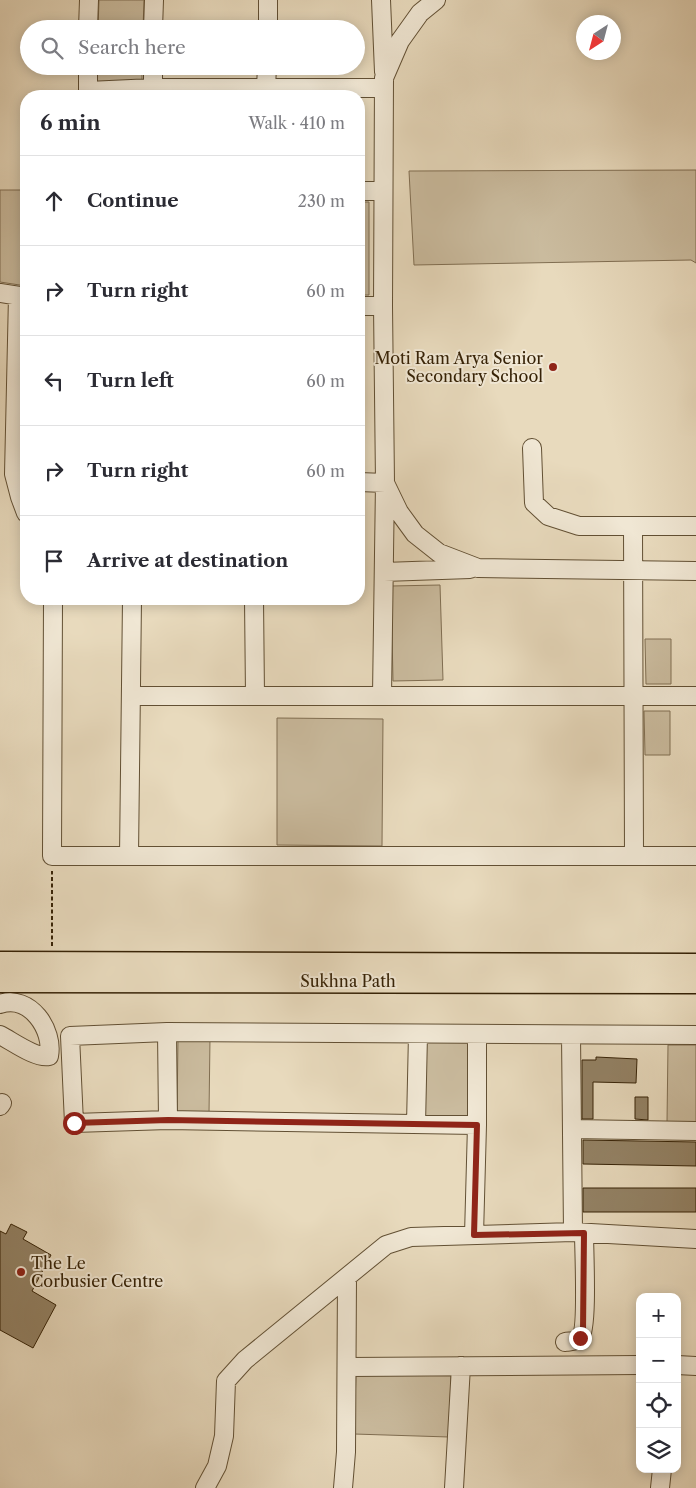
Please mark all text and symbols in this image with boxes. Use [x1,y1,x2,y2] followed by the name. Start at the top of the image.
[576,15,621,60] north arrow
[20,20,365,75] search box
[38,34,66,62] icon: search
[78,36,186,59] text: Search here
[40,110,101,135] text: 6 min
[248,113,345,133] text: Walk · 410 m
[40,187,68,215] icon: ahead
[87,189,179,212] text: Continue
[298,191,345,211] text: 230 m
[40,277,68,305] icon: right
[87,279,188,302] text: Turn right
[306,281,345,301] text: 60 m
[374,348,543,386] place label: Moti Ram Arya Senior Secondary School
[547,361,559,373] marker: Moti Ram Arya Senior Secondary School
[40,367,68,395] icon: left
[87,369,174,392] text: Turn left
[306,371,345,391] text: 60 m
[40,457,68,485] icon: right
[87,459,188,482] text: Turn right
[306,461,345,481] text: 60 m
[40,547,68,575] icon: arrive
[87,549,288,572] text: Arrive at destination
[300,971,396,991] street label: Sukhna Path
[63,1112,86,1135] route start
[31,1253,163,1291] place label: The Le Corbusier Centre
[15,1266,27,1278] marker: The Le Corbusier Centre
[636,1293,681,1473] map controls
[636,1293,681,1338] button: +
[569,1327,592,1350] route end
[636,1338,681,1383] button: −
[636,1383,681,1428] button: locate
[636,1428,681,1473] button: layers

